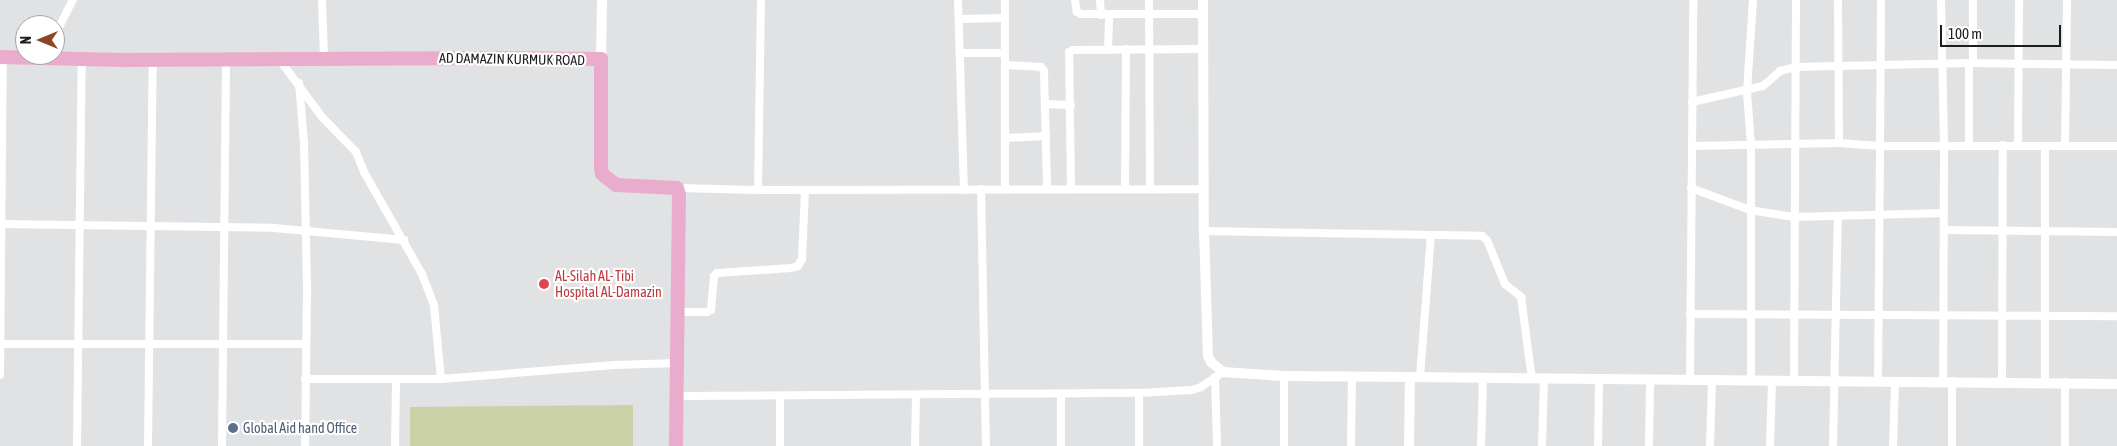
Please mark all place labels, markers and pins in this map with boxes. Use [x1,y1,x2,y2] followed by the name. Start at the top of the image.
[555,268,662,300] place label: AL-Silah AL- Tibi Hospital AL-Damazin
[537,277,551,291] marker: AL-Silah AL- Tibi Hospital AL-Damazin
[243,420,357,436] place label: Global Aid hand Office
[227,422,239,434] marker: Global Aid hand Office

